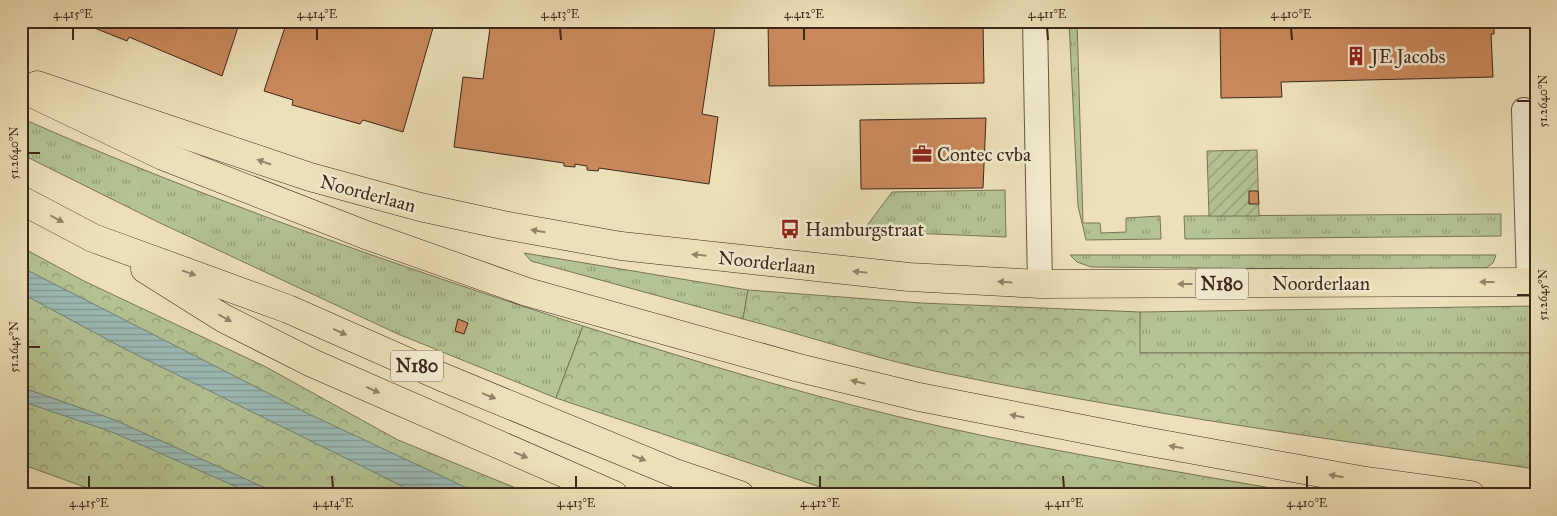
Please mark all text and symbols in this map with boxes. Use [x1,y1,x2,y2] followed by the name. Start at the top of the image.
[53,7,93,21] text: 4.415°E
[297,7,338,21] text: 4.414°E
[541,7,580,21] text: 4.413°E
[784,7,824,21] text: 4.412°E
[1028,7,1067,21] text: 4.411°E
[1271,7,1312,21] text: 4.410°E
[1345,45,1367,67] building icon: JE Jacobs
[1369,45,1446,69] place label: JE Jacobs
[1536,74,1550,128] text: 51.2640°N
[7,126,21,180] text: 51.2640°N
[911,143,933,165] office icon: Contec cvba
[937,143,1032,166] place label: Contec cvba
[256,158,271,166] one-way arrow
[317,170,418,217] street label: Noorderlaan
[50,215,65,223] one-way arrow
[779,218,801,240] bus stop icon: Hamburgstraat
[805,218,924,242] place label: Hamburgstraat
[530,227,546,235] one-way arrow
[717,246,817,279] street label: Noorderlaan
[690,251,706,259] one-way arrow
[852,267,868,275] one-way arrow
[1196,268,1248,300] road number: N180
[1536,269,1550,321] text: 51.2645°N
[181,270,196,277] one-way arrow
[1272,272,1370,295] street label: Noorderlaan
[996,277,1012,285] one-way arrow
[1479,278,1495,286] one-way arrow
[1176,280,1192,288] one-way arrow
[217,314,232,322] one-way arrow
[7,321,21,373] text: 51.2645°N
[333,328,347,336] one-way arrow
[391,351,443,382] road number: N180
[850,378,865,386] one-way arrow
[366,386,380,394] one-way arrow
[482,393,496,401] one-way arrow
[1008,412,1024,420] one-way arrow
[1168,443,1184,451] one-way arrow
[514,452,529,459] one-way arrow
[632,455,646,463] one-way arrow
[1328,471,1344,479] one-way arrow
[69,496,109,510] text: 4.415°E
[313,496,354,510] text: 4.414°E
[557,496,596,510] text: 4.413°E
[800,496,840,510] text: 4.412°E
[1045,496,1084,510] text: 4.411°E
[1287,496,1328,510] text: 4.410°E

